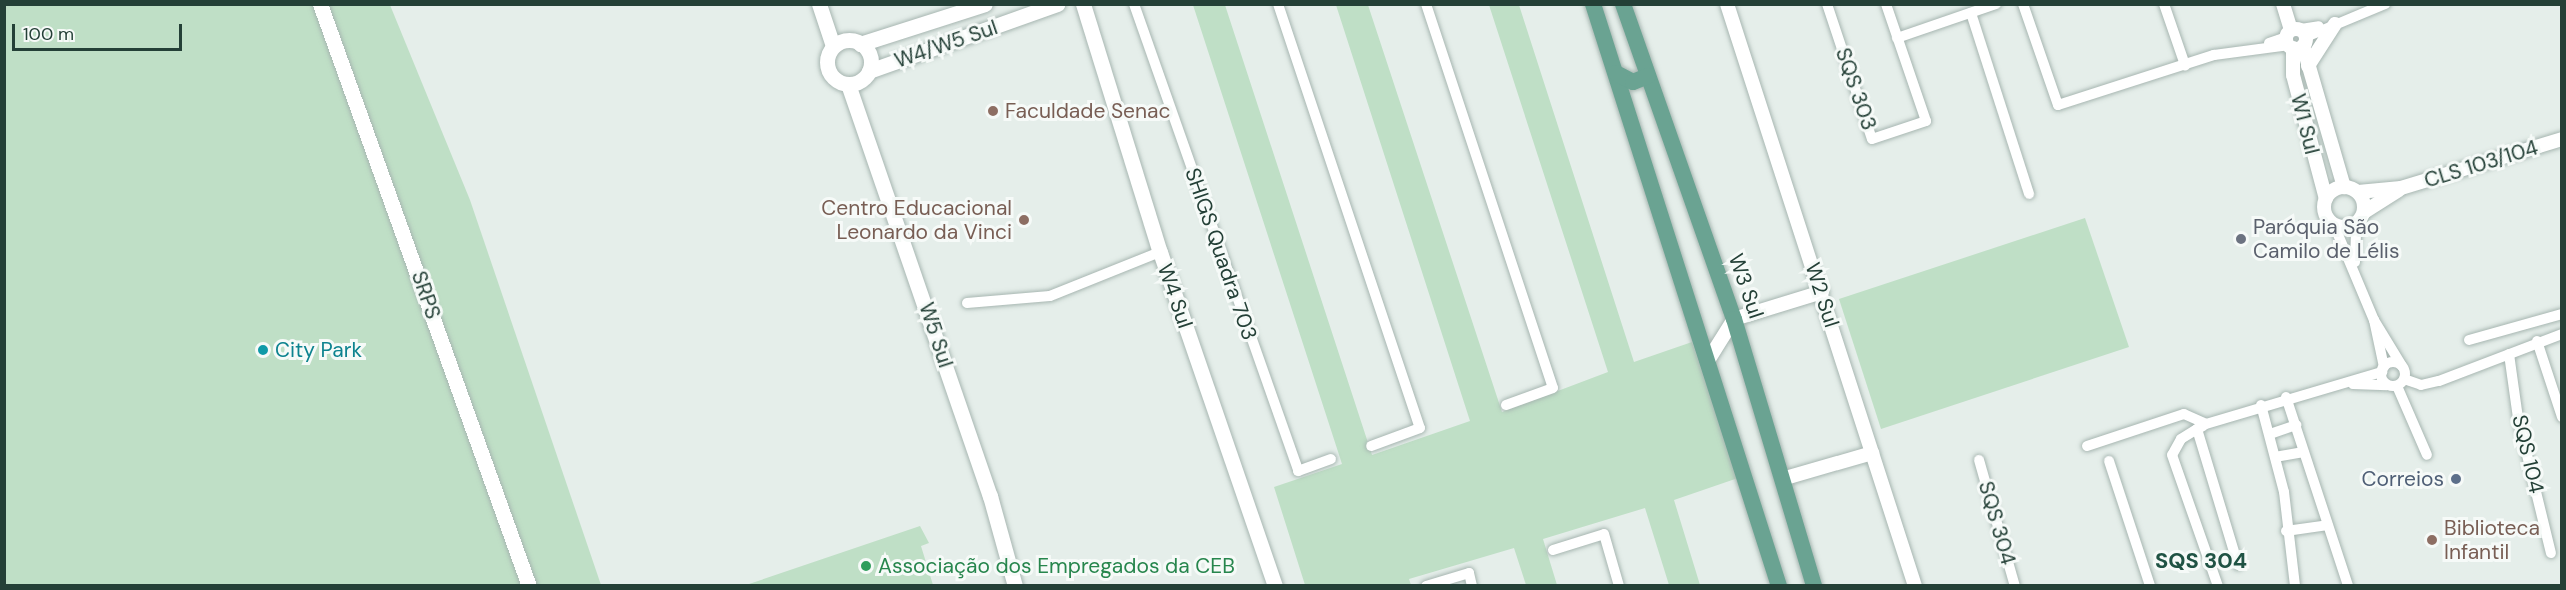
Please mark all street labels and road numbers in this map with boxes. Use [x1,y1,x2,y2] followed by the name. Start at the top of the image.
[891,15,1001,73] street label: W4/W5 Sul
[1830,45,1882,133] street label: SQS 303
[2285,91,2325,157] street label: W1 Sul
[2421,135,2541,193] street label: CLS 103/104
[1180,165,1262,343] street label: SHIGS Quadra 703
[1723,250,1769,322] street label: W3 Sul
[1152,260,1198,332] street label: W4 Sul
[1800,260,1844,330] street label: W2 Sul
[406,268,446,322] street label: SRPS
[914,299,958,371] street label: W5 Sul
[2507,412,2549,496] street label: SQS 104
[1973,478,2021,568] street label: SQS 304

